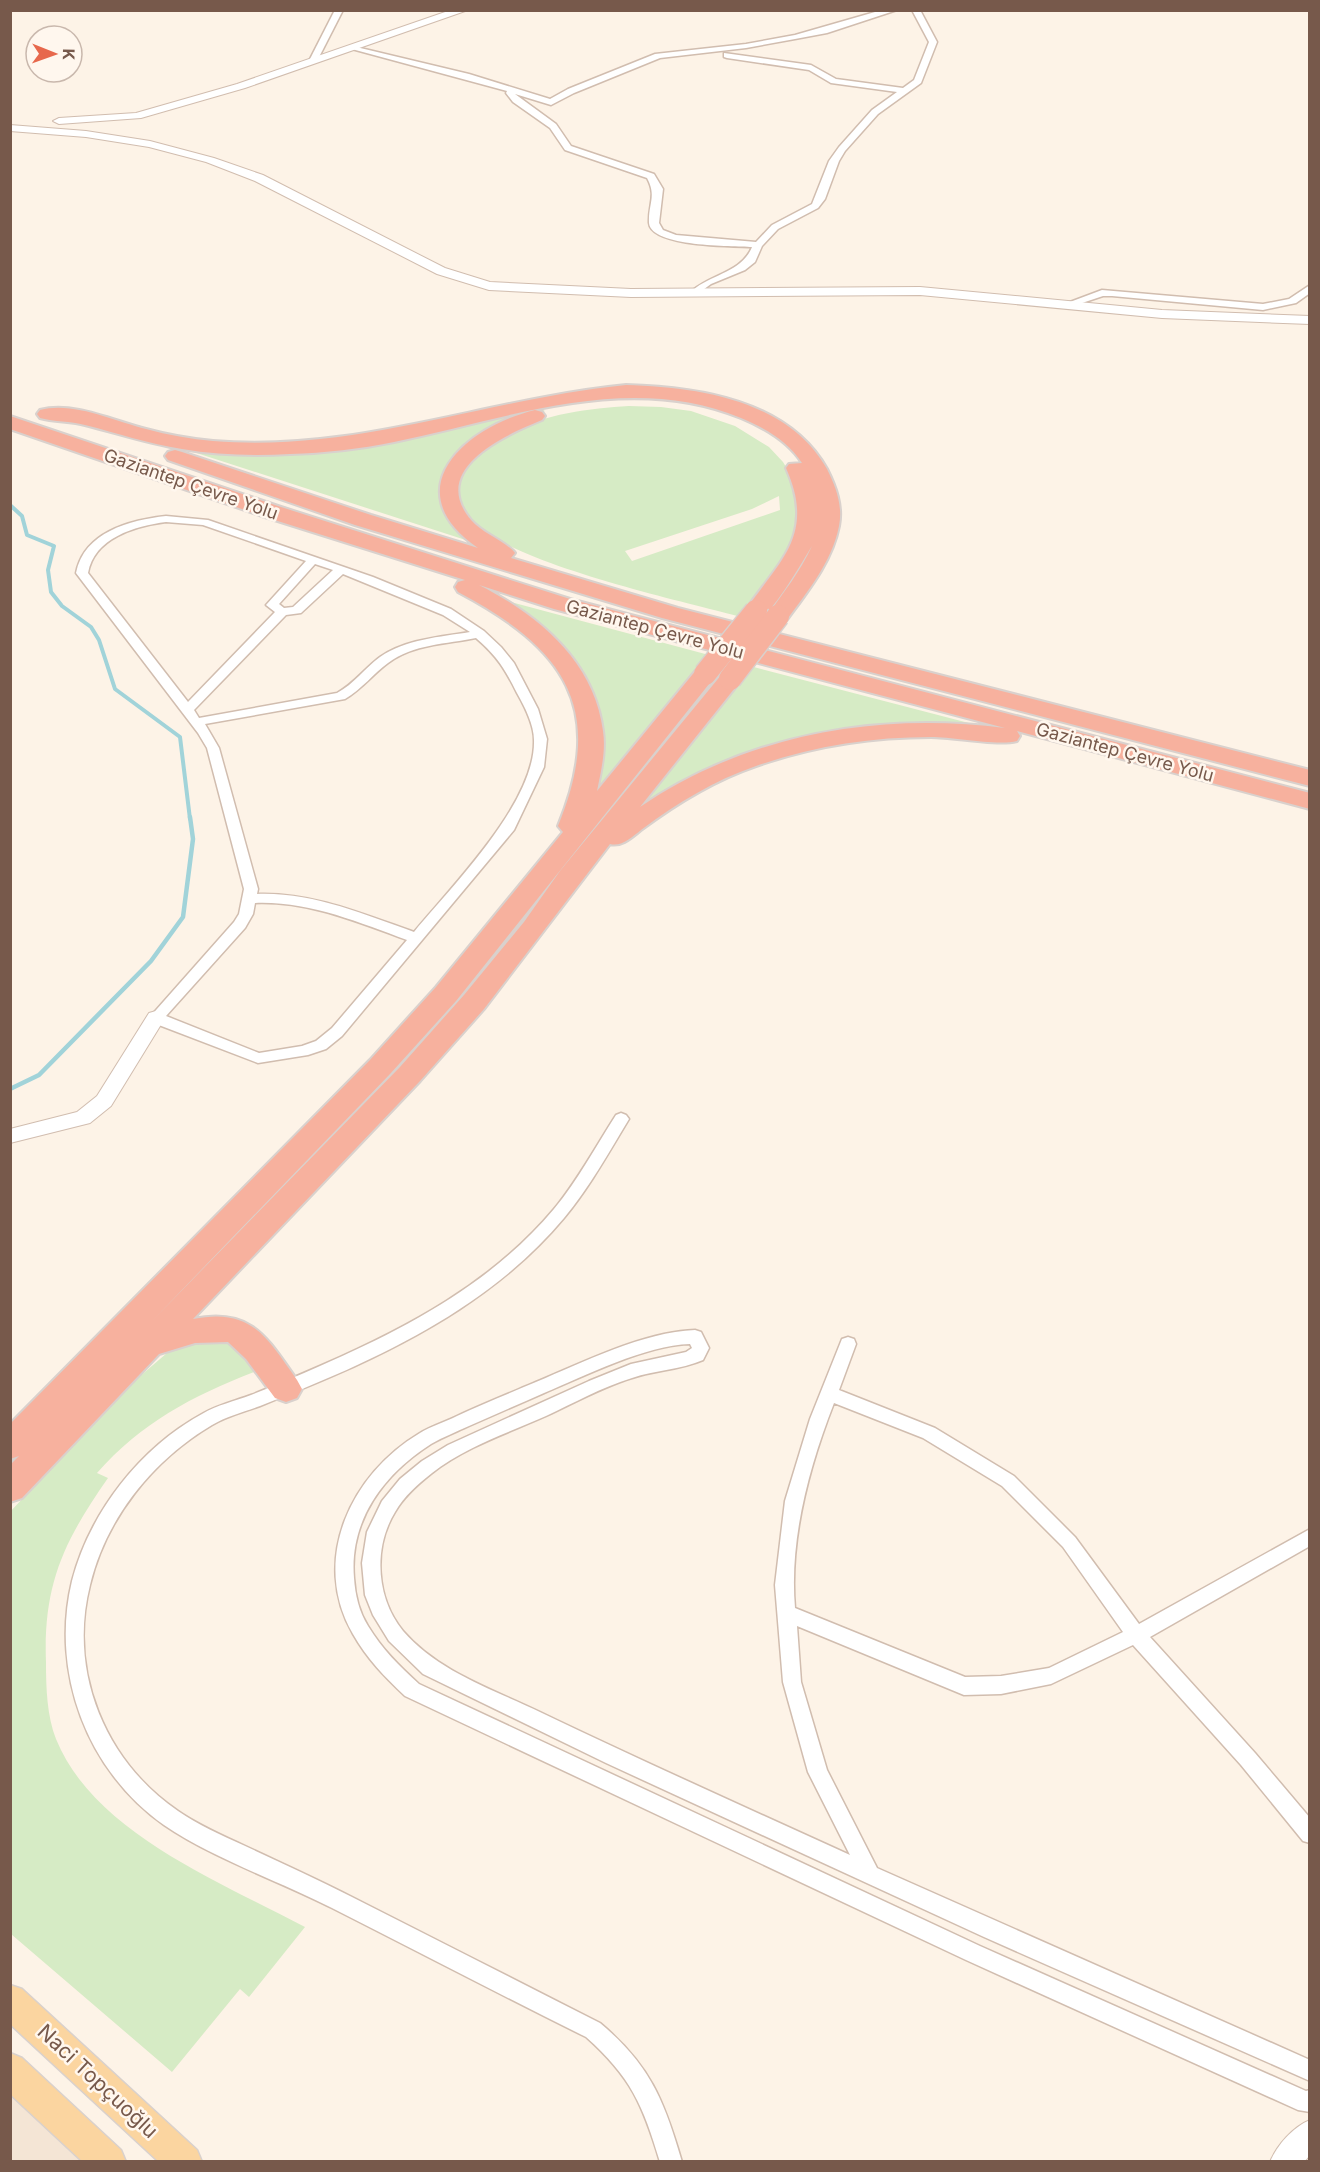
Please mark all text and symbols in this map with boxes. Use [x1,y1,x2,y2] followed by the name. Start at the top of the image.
[24,24,84,84] north arrow
[59,48,79,61] text: K
[101,444,281,524] street label: Gaziantep Çevre Yolu
[564,595,746,663] street label: Gaziantep Çevre Yolu
[1034,718,1216,786] street label: Gaziantep Çevre Yolu
[33,2019,163,2143] street label: Naci Topçuoğlu

